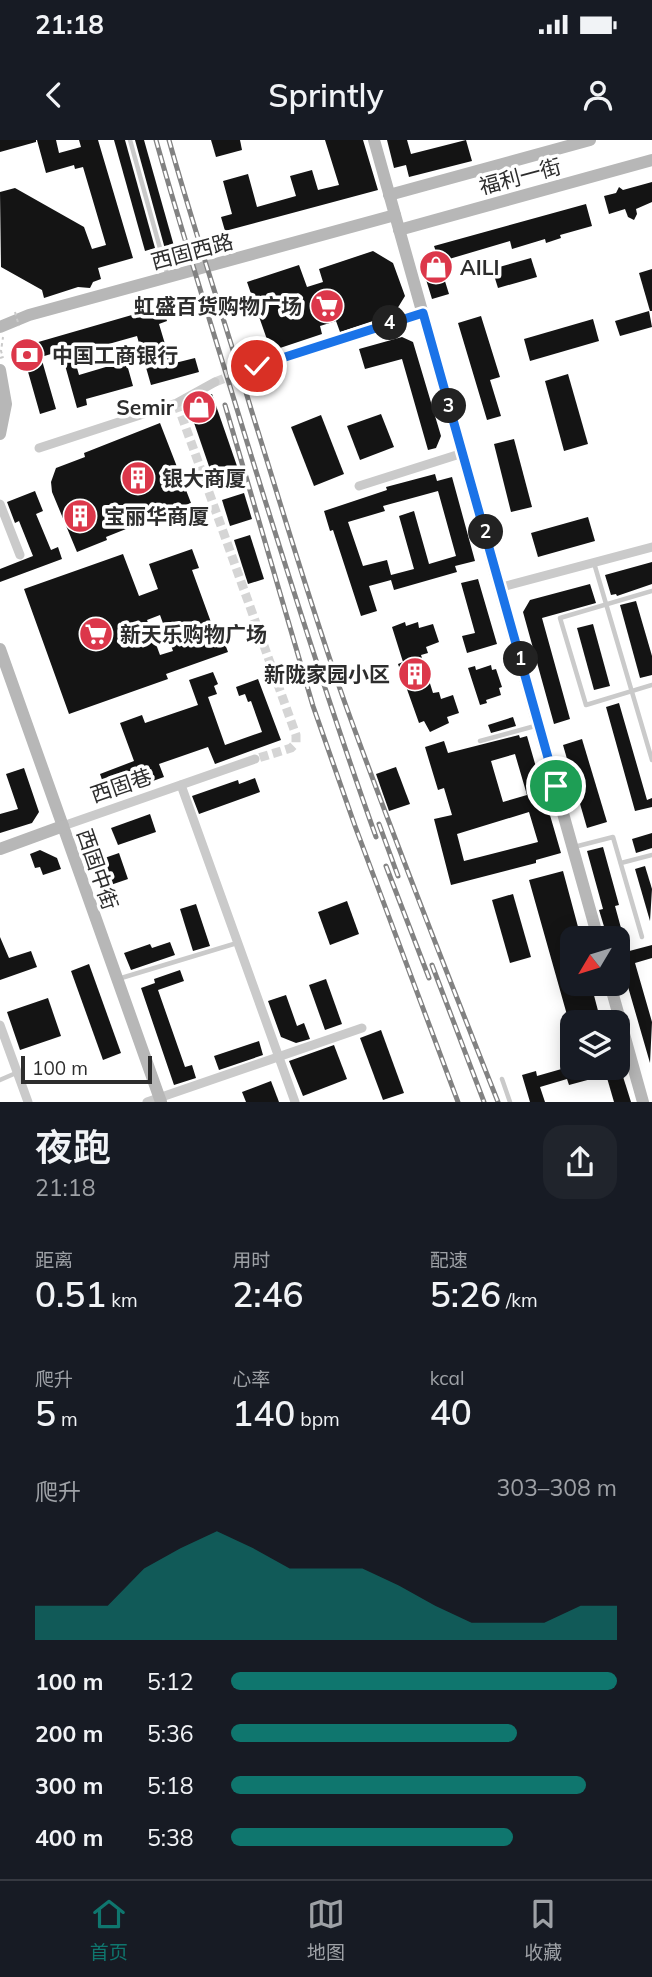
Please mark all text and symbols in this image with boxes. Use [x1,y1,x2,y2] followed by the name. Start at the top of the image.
[35,8,104,41] text: 21:18
[268,75,384,115] text: Sprintly
[35,76,73,114] icon: back
[579,76,617,114] icon: person
[476,153,564,199] street label: 福利一街
[148,228,236,274] street label: 西固西路
[417,248,455,286] shop icon: AILI
[460,254,499,280] place label: AILI
[308,287,346,325] supermarket icon: 虹盛百货购物广场
[134,293,302,319] place label: 虹盛百货购物广场
[372,306,408,340] pin: 4
[384,310,395,334] text: 4
[8,336,46,374] bank icon: 中国工商银行
[227,336,287,396] pin
[52,342,178,368] place label: 中国工商银行
[238,347,276,385] icon: check
[180,388,218,426] shop icon: Semir
[432,388,466,424] pin: 3
[443,393,454,417] text: 3
[116,394,175,420] place label: Semir
[119,459,157,497] building icon: 银大商厦
[162,465,246,491] place label: 银大商厦
[61,497,99,535] building icon: 宝丽华商厦
[104,503,209,529] place label: 宝丽华商厦
[468,514,504,550] pin: 2
[480,519,491,543] text: 2
[77,615,115,653] supermarket icon: 新天乐购物广场
[120,621,267,647] place label: 新天乐购物广场
[504,642,538,676] pin: 1
[515,646,526,670] text: 1
[396,655,434,693] building icon: 新陇家园小区
[264,661,390,687] place label: 新陇家园小区
[526,756,586,816] pin
[87,762,155,808] street label: 西固巷
[537,767,575,805] icon: arrive
[72,825,124,913] street label: 西固中街
[560,926,630,996] north arrow
[560,926,630,1080] map controls
[560,1010,630,1080] button: layers
[21,1053,152,1085] scale bar
[32,1056,88,1080] text: 100 m
[35,1123,111,1171] text: 夜跑
[543,1125,617,1199] button: share
[35,1173,95,1202] text: 21:18
[35,1248,73,1272] text: 距离
[232,1248,270,1272] text: 用时
[430,1248,468,1272] text: 配速
[35,1272,106,1316] text: 0.51
[232,1272,304,1316] text: 2:46
[430,1272,501,1316] text: 5:26
[106,1288,138,1312] text: km
[501,1288,538,1312] text: /km
[430,1366,464,1390] text: kcal
[35,1367,73,1391] text: 爬升
[232,1367,270,1391] text: 心率
[430,1390,472,1434] text: 40
[35,1391,56,1435] text: 5
[232,1391,295,1435] text: 140
[56,1407,78,1431] text: m
[295,1407,340,1431] text: bpm
[496,1473,617,1502] text: 303–308 m
[35,1477,81,1506] text: 爬升
[35,1667,103,1696] text: 100 m
[147,1667,194,1696] text: 5:12
[35,1719,103,1748] text: 200 m
[147,1719,194,1748] text: 5:36
[35,1771,103,1800] text: 300 m
[147,1771,194,1800] text: 5:18
[35,1823,103,1852] text: 400 m
[147,1823,194,1852] text: 5:38
[90,1895,128,1964] tab: 首页
[307,1895,345,1964] tab: 地图
[524,1895,562,1964] tab: 收藏

